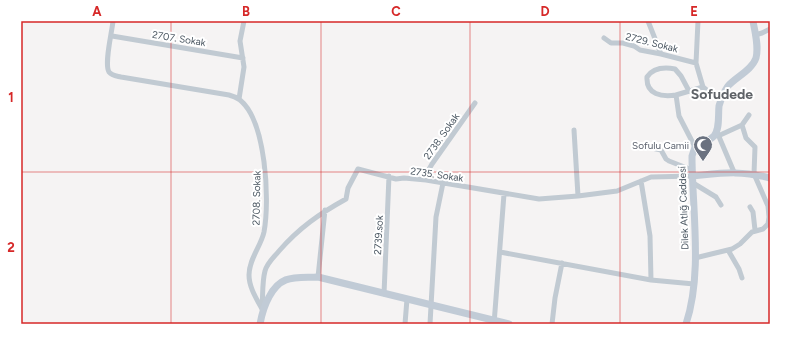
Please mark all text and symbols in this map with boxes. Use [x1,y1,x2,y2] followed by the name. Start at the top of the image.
[92,4,102,19] text: A
[242,4,250,19] text: B
[391,4,401,19] text: C
[540,4,550,19] text: D
[690,4,698,19] text: E
[151,28,207,49] street label: 2707. Sokak
[624,30,679,55] street label: 2729. Sokak
[691,86,753,103] district label: Sofudede
[8,90,14,105] text: 1
[421,110,462,162] street label: 2738. Sokak
[692,134,714,162] mosque icon: Sofulu Camii
[632,139,689,152] place label: Sofulu Camii
[410,164,464,185] street label: 2735. Sokak
[676,166,691,250] street label: Dilek Atlığ Caddesi
[250,170,263,225] street label: 2708. Sokak
[371,215,386,255] street label: 2739.sok
[7,240,15,255] text: 2

